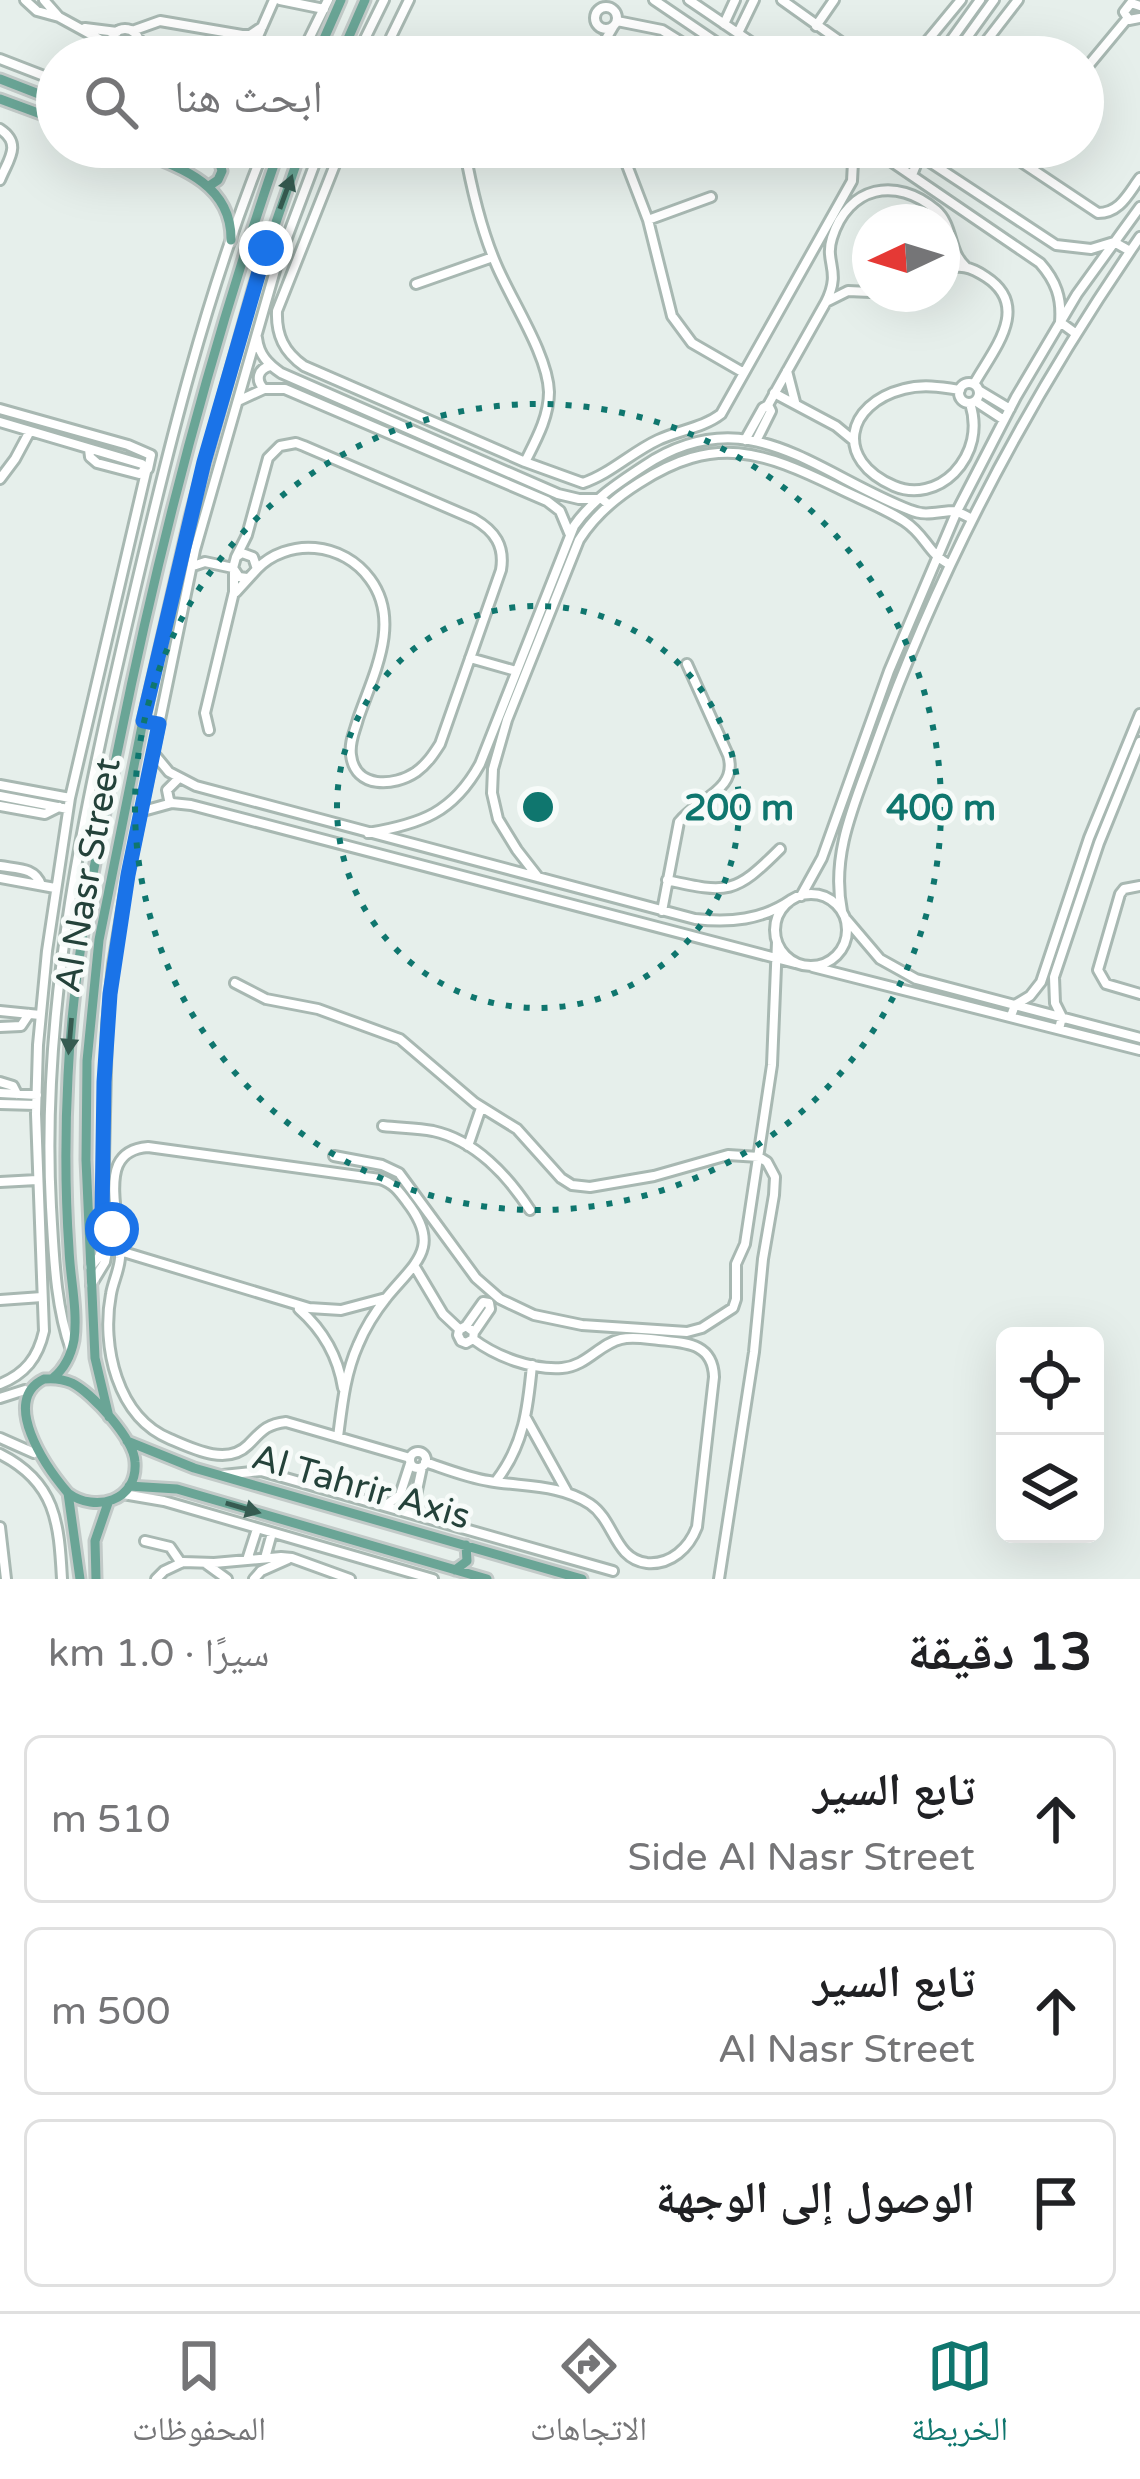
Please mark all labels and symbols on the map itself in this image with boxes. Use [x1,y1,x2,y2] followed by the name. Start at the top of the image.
[277,174,296,210] one-way arrow
[852,204,960,312] north arrow
[239,221,293,275] route end
[46,754,130,996] street label: Al Nasr Street
[517,786,559,828] centre of rings
[684,787,794,830] text: 200 m
[886,787,996,830] text: 400 m
[61,1018,80,1055] one-way arrow
[85,1202,139,1256] route start
[247,1435,475,1539] street label: Al Tahrir Axis
[225,1500,262,1518] one-way arrow

